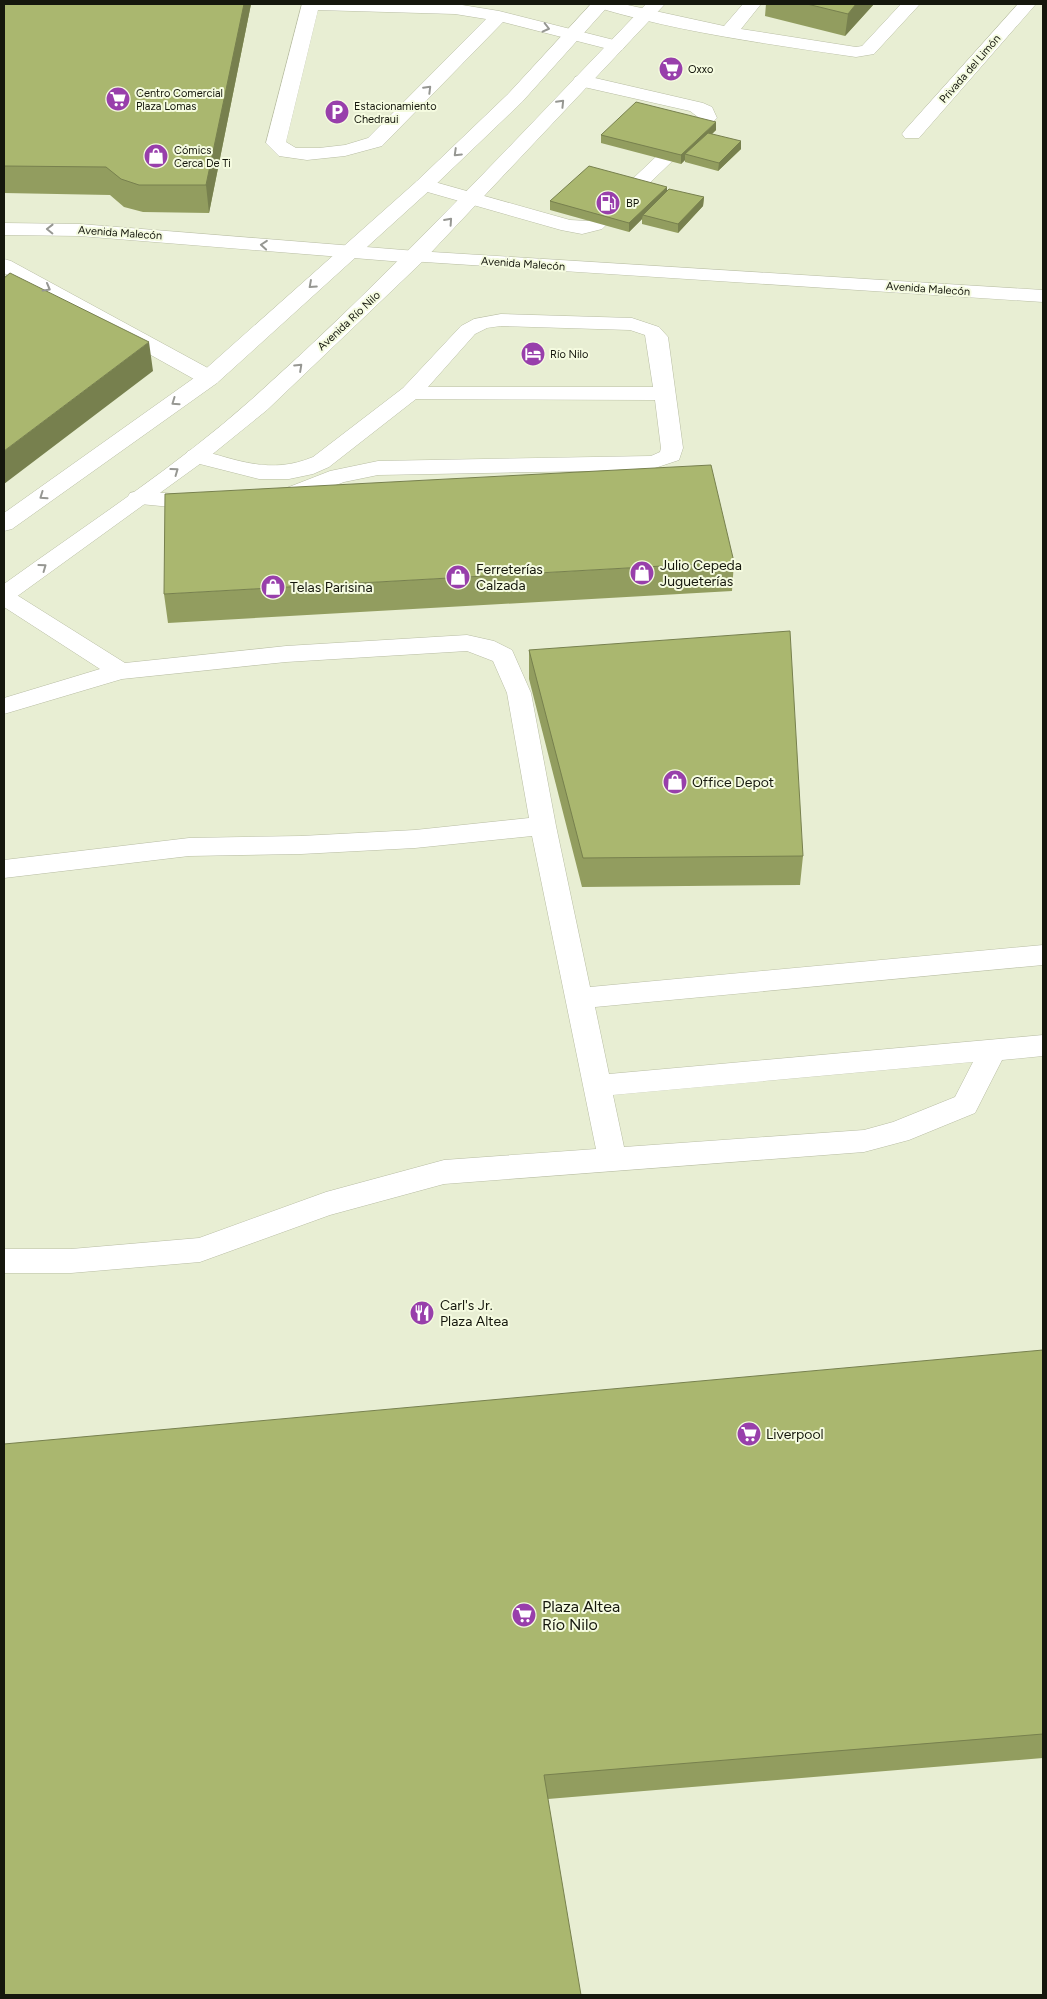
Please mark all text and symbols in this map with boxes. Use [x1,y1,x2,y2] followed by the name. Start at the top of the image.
[542,22,551,33] one-way arrow
[937,32,1003,106] street label: Privada del Limón
[658,56,684,82] supermarket icon: Oxxo
[688,63,713,76] place label: Oxxo
[422,85,431,94] one-way arrow
[105,86,131,112] supermarket icon: Centro Comercial Plaza Lomas
[136,87,223,113] place label: Centro Comercial Plaza Lomas
[324,99,350,125] parking icon: Estacionamiento Chedraui
[354,100,437,126] place label: Estacionamiento Chedraui
[555,100,564,109] one-way arrow
[143,143,169,169] shop icon: Cómics Cerca De Ti
[174,144,231,170] place label: Cómics Cerca De Ti
[454,147,463,156] one-way arrow
[595,190,621,216] fuel station icon: BP
[626,197,640,210] place label: BP
[443,218,452,227] one-way arrow
[45,224,53,235] one-way arrow
[78,224,162,242] street label: Avenida Malecón
[260,240,268,251] one-way arrow
[481,255,565,273] street label: Avenida Malecón
[308,279,317,288] one-way arrow
[886,280,970,298] street label: Avenida Malecón
[42,281,51,291] one-way arrow
[315,289,383,353] street label: Avenida Río Nilo
[520,341,546,367] hotel icon: Río Nilo
[550,348,588,361] place label: Río Nilo
[294,364,303,373] one-way arrow
[172,396,181,405] one-way arrow
[169,469,178,477] one-way arrow
[40,491,49,499] one-way arrow
[660,557,742,590] place label: Julio Cepeda Jugueterías
[629,560,655,586] shop icon: Julio Cepeda Jugueterías
[476,561,543,594] place label: Ferreterías Calzada
[37,564,47,573] one-way arrow
[445,564,471,590] shop icon: Ferreterías Calzada
[260,574,286,600] shop icon: Telas Parisina
[290,579,373,596] place label: Telas Parisina
[662,769,688,795] shop icon: Office Depot
[692,774,774,791] place label: Office Depot
[440,1297,508,1330] place label: Carl's Jr. Plaza Altea
[409,1300,435,1326] restaurant icon: Carl's Jr. Plaza Altea
[736,1421,762,1447] supermarket icon: Liverpool
[766,1426,824,1443] place label: Liverpool
[542,1597,620,1634] place label: Plaza Altea Río Nilo
[511,1602,537,1628] supermarket icon: Plaza Altea Río Nilo

